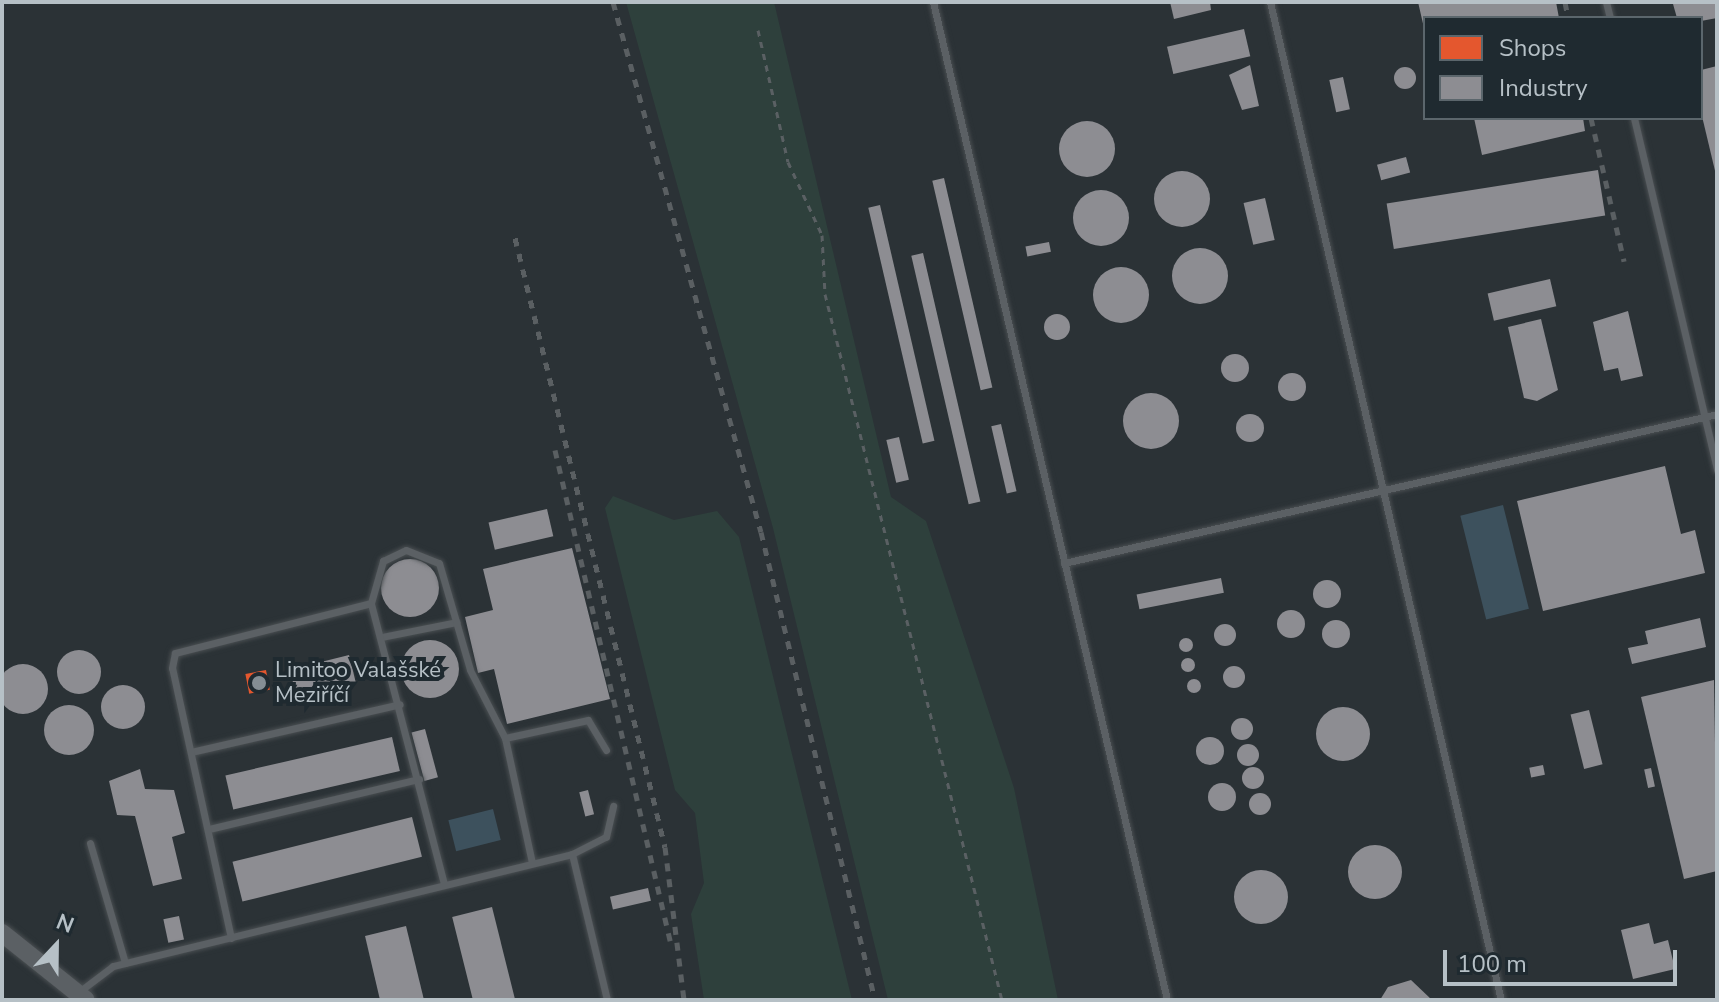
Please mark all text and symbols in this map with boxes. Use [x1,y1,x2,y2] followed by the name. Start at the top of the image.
[1423,16,1703,120] legend
[1499,32,1566,64] text: Shops
[1499,72,1588,104] text: Industry
[275,657,441,708] place label: Limitoo Valašské Meziříčí
[250,674,268,692] marker: Limitoo Valašské Meziříčí
[16,906,96,986] north arrow
[52,907,78,941] text: N
[1447,934,1681,984] scale bar
[1457,948,1527,980] text: 100 m

